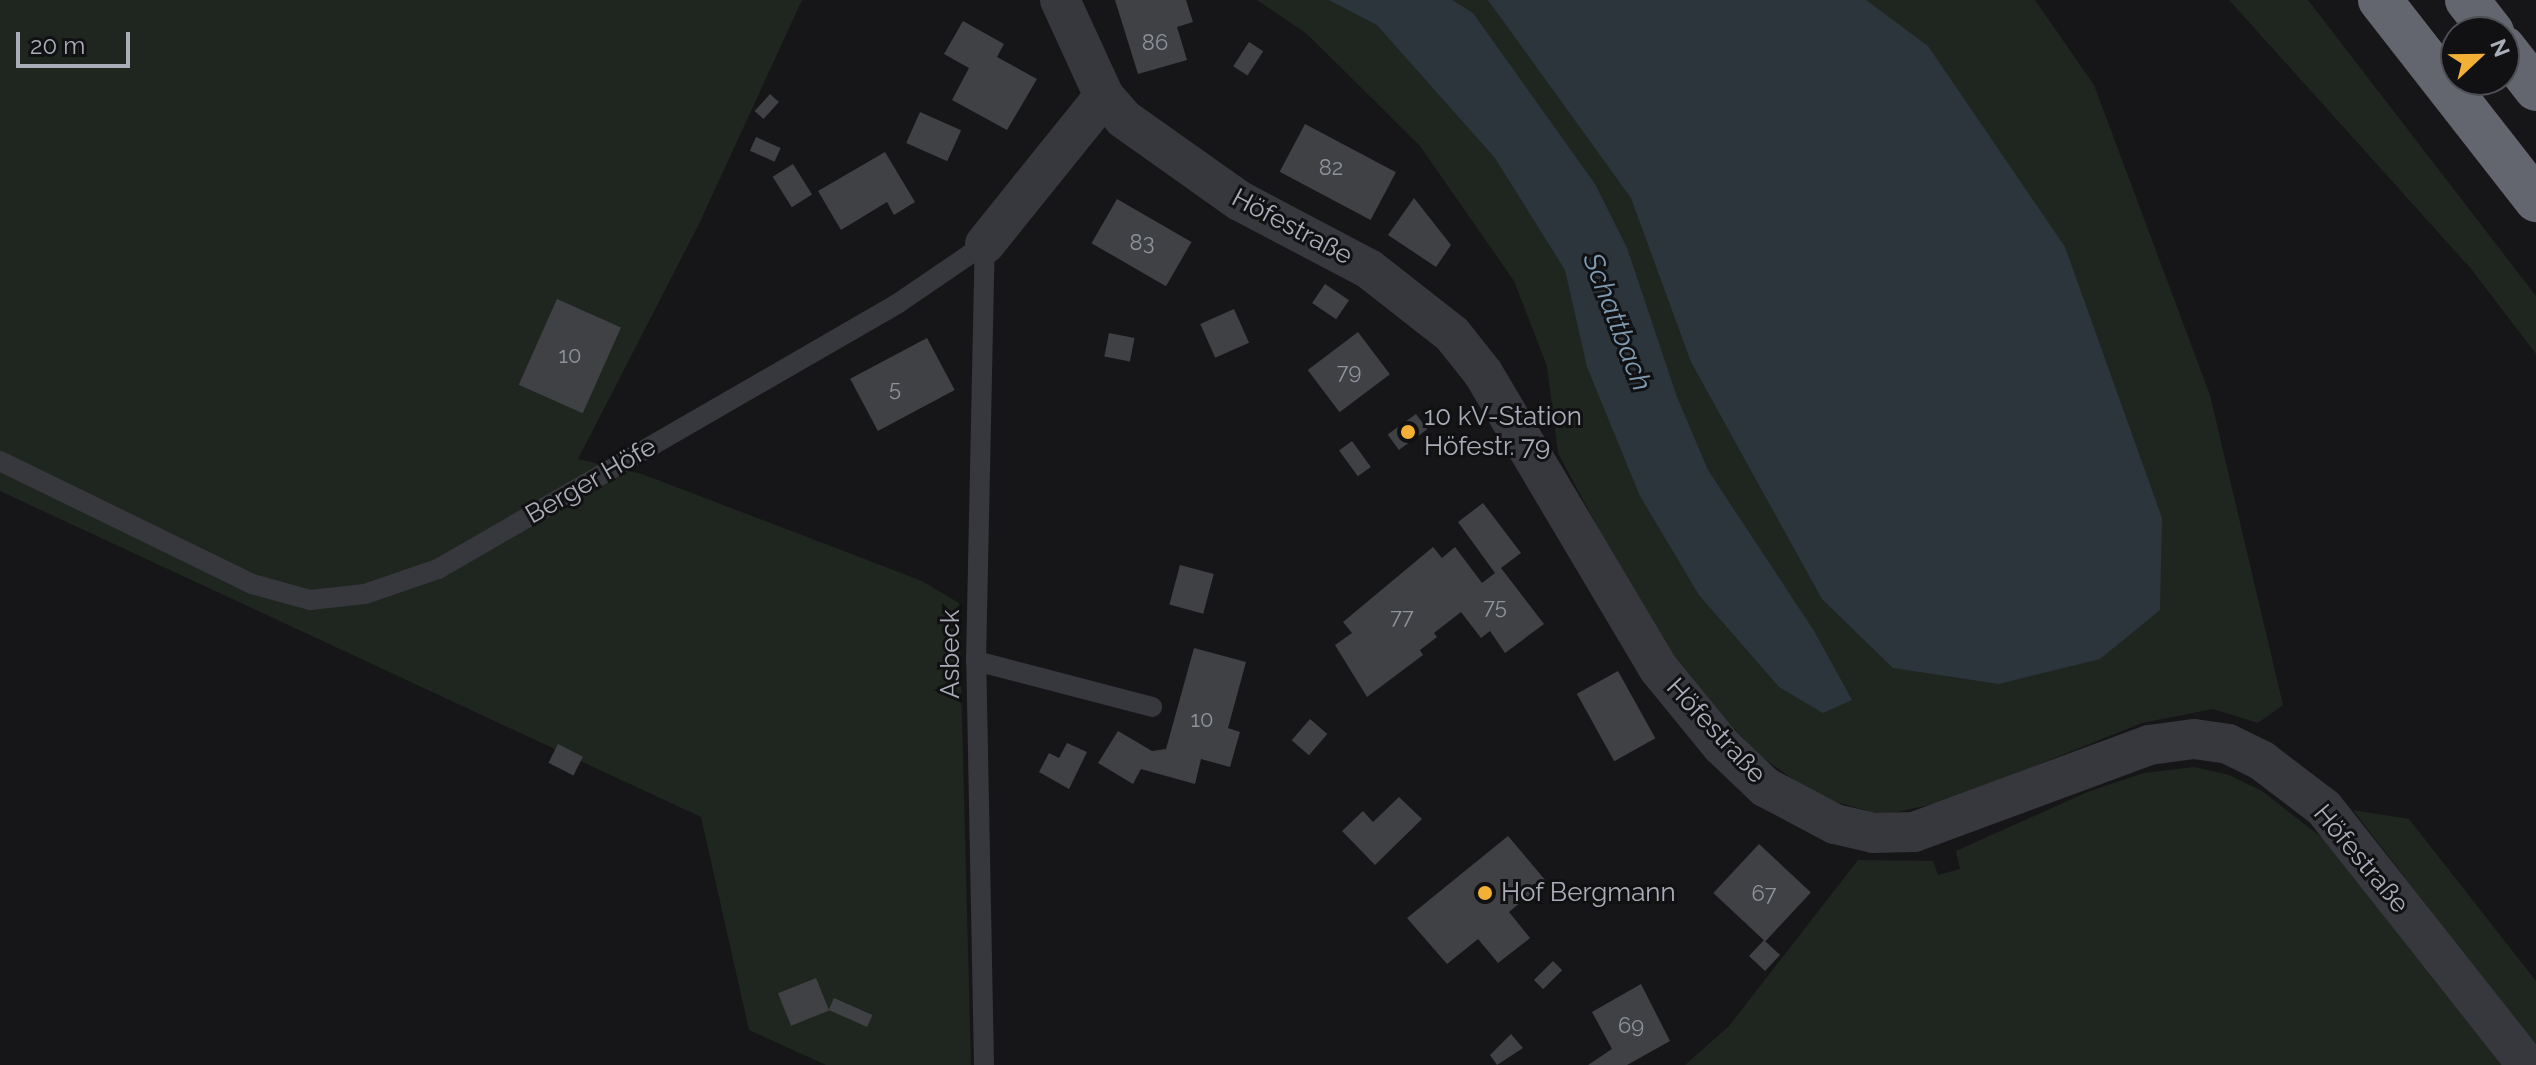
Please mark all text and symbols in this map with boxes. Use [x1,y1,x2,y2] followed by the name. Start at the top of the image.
[20,16,134,66] scale bar
[2440,16,2520,96] north arrow
[1142,30,1168,56] house number: 86
[30,31,85,60] text: 20 m
[2485,35,2516,60] text: N
[1319,155,1343,181] house number: 82
[1227,182,1357,272] street label: Höfestraße
[1130,230,1154,256] house number: 83
[1575,248,1659,396] water label: Schattbach
[559,343,581,369] house number: 10
[1337,359,1361,385] house number: 79
[889,376,901,402] house number: 5
[1424,401,1582,462] place label: 10 kV-Station Höfestr. 79
[1399,423,1417,441] marker: 10 kV-Station Höfestr. 79
[520,431,662,531] street label: Berger Höfe
[1483,594,1507,620] house number: 75
[1390,604,1414,630] house number: 77
[935,609,967,699] street label: Asbeck
[1660,672,1772,790] street label: Höfestraße
[1191,707,1213,733] house number: 10
[2307,799,2415,919] street label: Höfestraße
[1501,877,1676,909] place label: Hof Bergmann
[1751,881,1777,907] house number: 67
[1476,884,1494,902] marker: Hof Bergmann
[1618,1013,1644,1039] house number: 69

